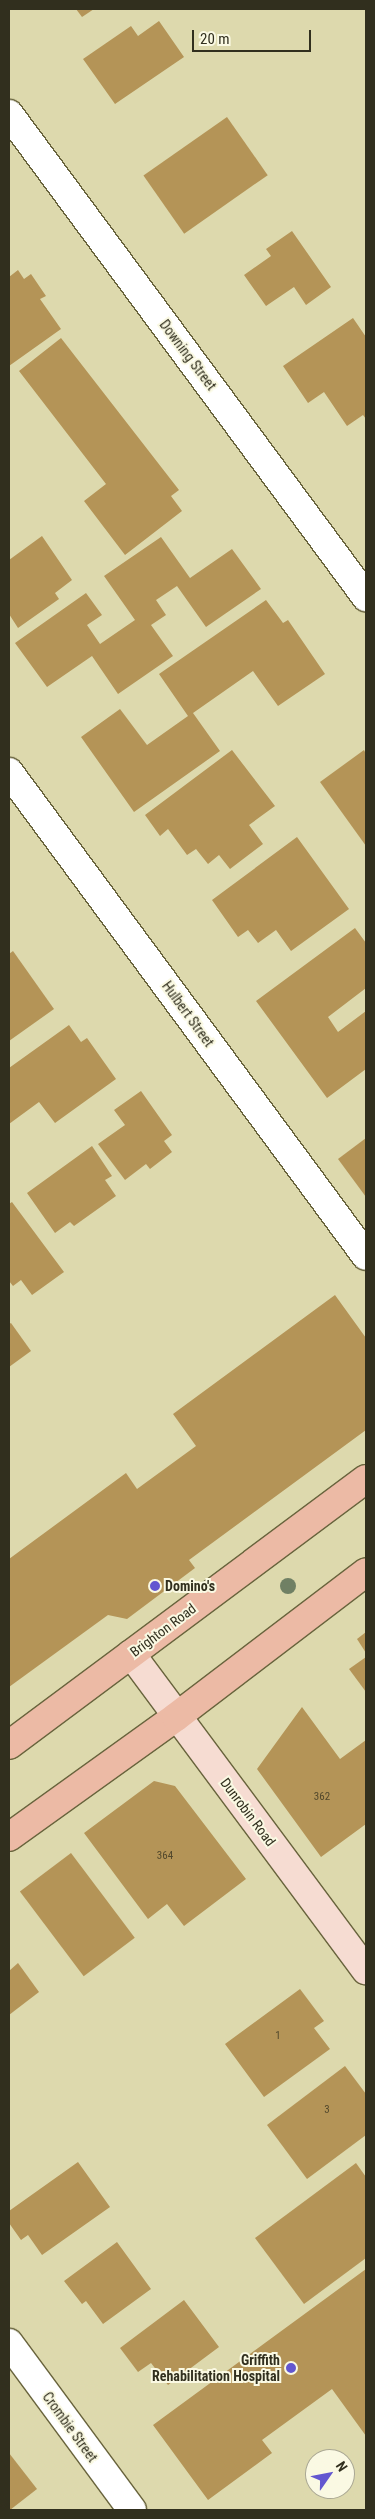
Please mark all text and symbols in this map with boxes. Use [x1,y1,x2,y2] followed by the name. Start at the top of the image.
[195,20,314,52] scale bar
[200,30,230,48] text: 20 m
[156,316,220,394] street label: Downing Street
[159,978,217,1050] street label: Hulbert Street
[165,1578,215,1594] place label: Domino's
[149,1580,161,1592] marker: Domino's
[127,1600,199,1660] street label: Brighton Road
[217,1775,279,1849] street label: Dunrobin Road
[314,1790,330,1804] house number: 362
[157,1849,173,1863] house number: 364
[275,2029,281,2043] house number: 1
[324,2103,330,2117] house number: 3
[152,2352,280,2384] place label: Griffith Rehabilitation Hospital
[284,2361,298,2375] marker: Griffith Rehabilitation Hospital
[39,2389,101,2465] street label: Crombie Street
[305,2449,355,2499] north arrow
[333,2458,351,2474] text: N

